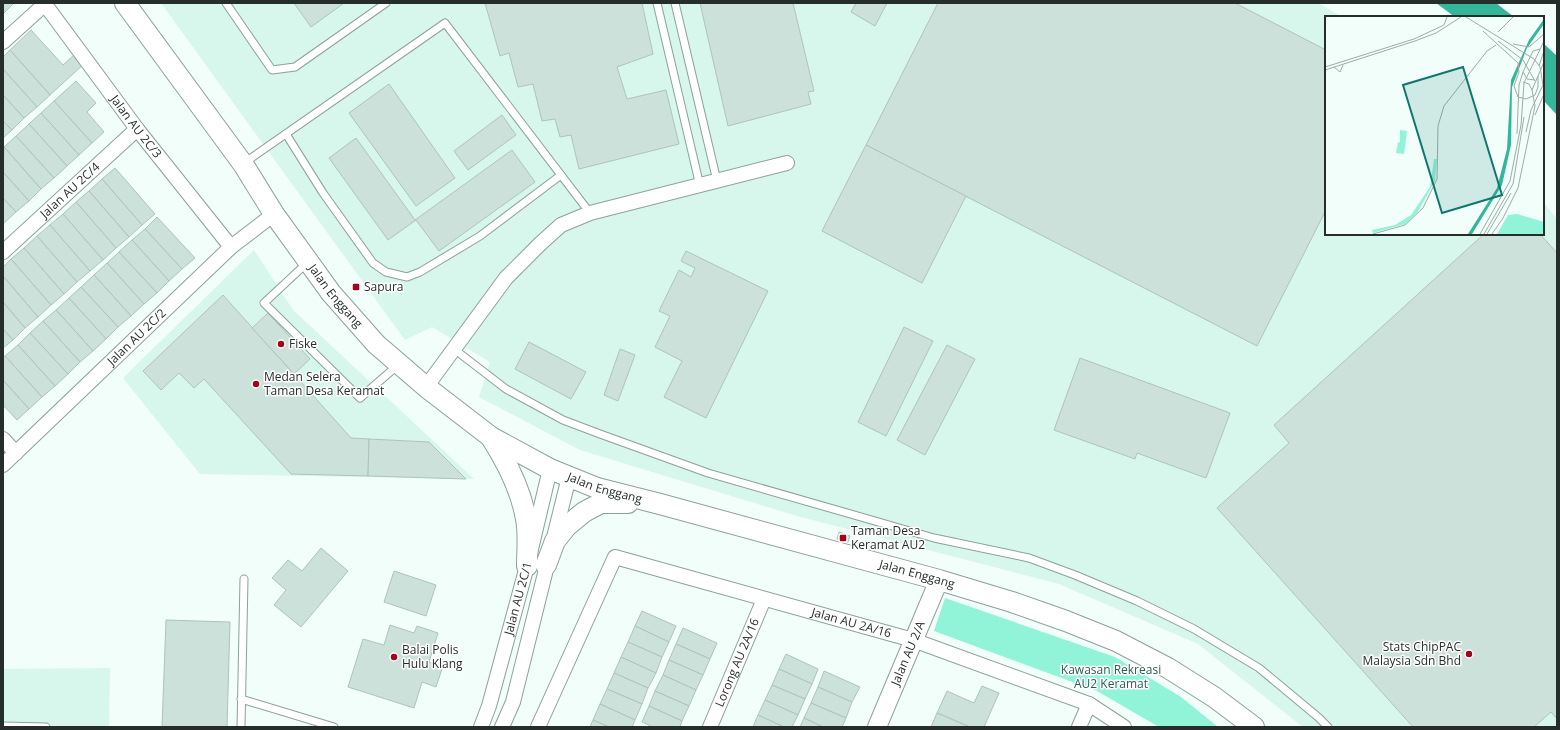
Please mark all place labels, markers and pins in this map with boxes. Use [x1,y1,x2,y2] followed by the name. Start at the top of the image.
[364,278,404,295] place label: Sapura
[351,282,361,292] marker: Sapura
[289,335,317,352] place label: Fiske
[276,339,286,349] marker: Fiske
[264,368,384,399] place label: Medan Selera Taman Desa Keramat
[251,379,261,389] marker: Medan Selera Taman Desa Keramat
[851,522,925,553] place label: Taman Desa Keramat AU2
[838,533,848,543] marker: Taman Desa Keramat AU2
[1362,638,1461,669] place label: Stats ChipPAC Malaysia Sdn Bhd
[402,641,463,672] place label: Balai Polis Hulu Klang
[1464,649,1474,659] marker: Stats ChipPAC Malaysia Sdn Bhd
[389,652,399,662] marker: Balai Polis Hulu Klang

